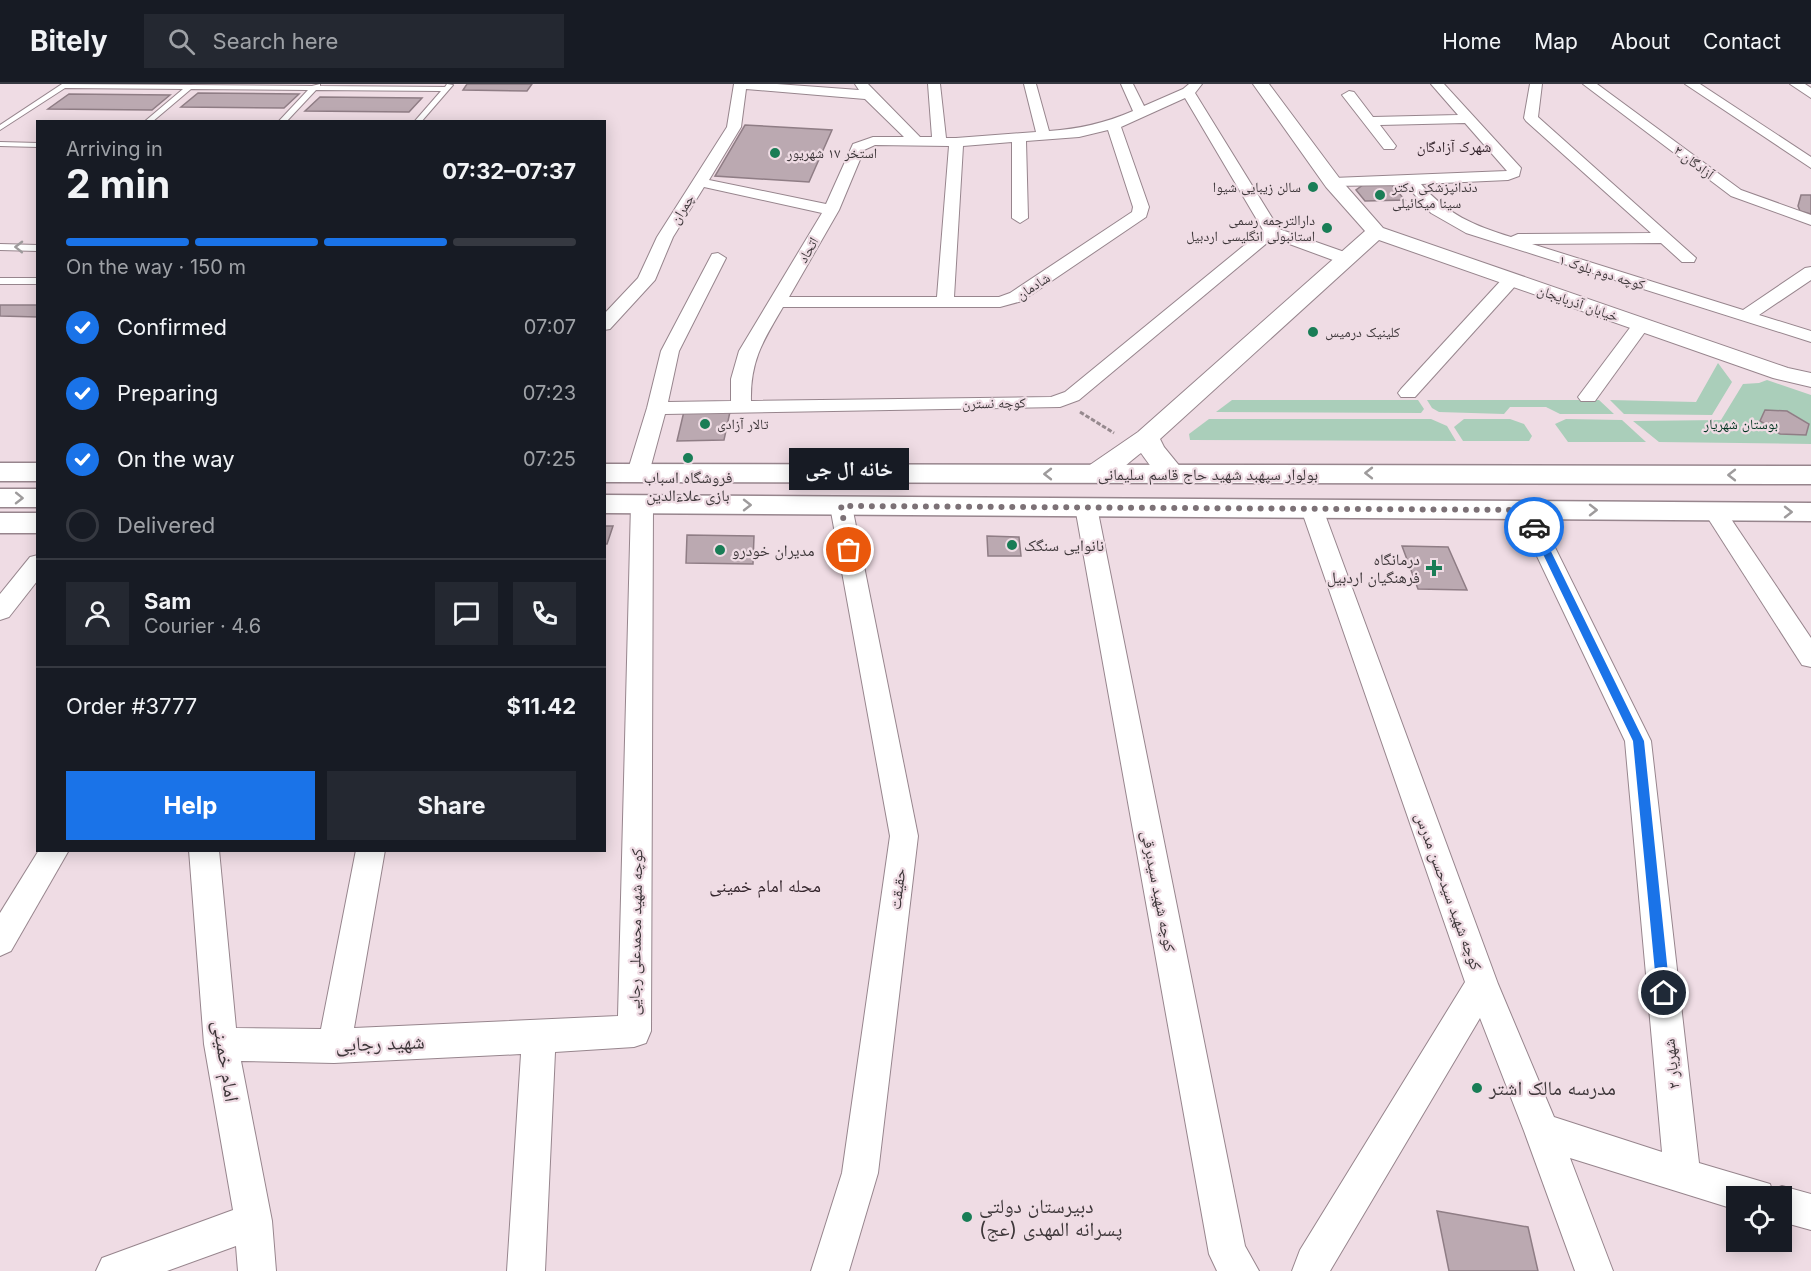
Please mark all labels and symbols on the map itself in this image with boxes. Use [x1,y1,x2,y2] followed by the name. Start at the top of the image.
[1417,137,1491,157] district label: شهرک آزادگان
[1670,141,1718,183] street label: آزادگان ۲
[786,144,877,162] place label: استخر ١٧ شهریور
[768,146,782,160] marker: استخر ١٧ شهریور
[1213,178,1301,196] place label: سالن زیبایی شیوا
[1391,178,1478,212] place label: دندانپزشکی دکتر سینا میکائیلی
[1306,180,1320,194] marker: سالن زیبایی شیوا
[1373,188,1387,202] marker: دندانپزشکی دکتر سینا میکائیلی
[666,191,698,227] street label: چمران
[1186,211,1315,245] place label: دارالترجمه رسمی استانبولی انگلیسی اردبیل
[1320,221,1334,235] marker: دارالترجمه رسمی استانبولی انگلیسی اردبیل
[794,234,822,266] street label: اتحاد
[14,241,23,254] one-way arrow
[1557,250,1647,295] street label: کوچه دوم بلوک ۱
[1013,268,1053,304] street label: شادمان
[1535,281,1621,325] street label: خیابان آذربایجان
[1325,323,1400,341] place label: کلینیک درمیس
[1306,325,1320,339] marker: کلینیک درمیس
[962,393,1026,413] street label: کوچه نسترن
[717,415,769,433] place label: تالار آزادی
[1703,415,1778,433] park label: بوستان شهریار
[698,417,712,431] marker: تالار آزادی
[789,448,909,490] callout: خانه ال جی
[681,451,695,465] marker: فروشگاه اسباب بازی علاءالدین
[1098,464,1318,485] street label: بولوار سپهبد شهید حاج قاسم سلیمانی
[643,467,733,506] place label: فروشگاه اسباب بازی علاءالدین
[1364,467,1373,479] one-way arrow
[1043,468,1052,480] one-way arrow
[1727,469,1736,481] one-way arrow
[14,492,23,504] one-way arrow
[1504,497,1564,557] courier
[742,499,751,511] one-way arrow
[1588,504,1597,517] one-way arrow
[1783,506,1792,518] one-way arrow
[823,524,874,575] pin
[1024,535,1104,556] place label: نانوایی سنگک
[1005,538,1019,552] marker: نانوایی سنگک
[732,540,814,561] place label: مدیران خودرو
[713,543,727,557] marker: مدیران خودرو
[1327,549,1420,588] place label: درمانگاه فرهنگیان اردبیل
[1425,559,1443,577] marker: درمانگاه فرهنگیان اردبیل
[1410,809,1487,973] street label: کوچه شهید سیدحسن مدرس
[1136,829,1181,954] street label: کوچه شهید سیدبرقی
[624,848,647,1016] street label: کوچه شهید محمدعلی رجایی
[885,867,909,911] street label: حقیقت
[709,875,821,898] district label: محله امام خمینی
[1638,967,1689,1018] pin
[206,1019,244,1104] street label: امام خمینی
[335,1029,425,1057] street label: شهید رجایی
[1658,1038,1684,1090] street label: شهریار ۲
[1488,1076,1616,1100] place label: مدرسه مالک اشتر
[1470,1081,1484,1095] marker: مدرسه مالک اشتر
[979,1194,1123,1242] place label: دبیرستان دولتی پسرانه المهدی (عج)
[960,1210,974,1224] marker: دبیرستان دولتی پسرانه المهدی (عج)

